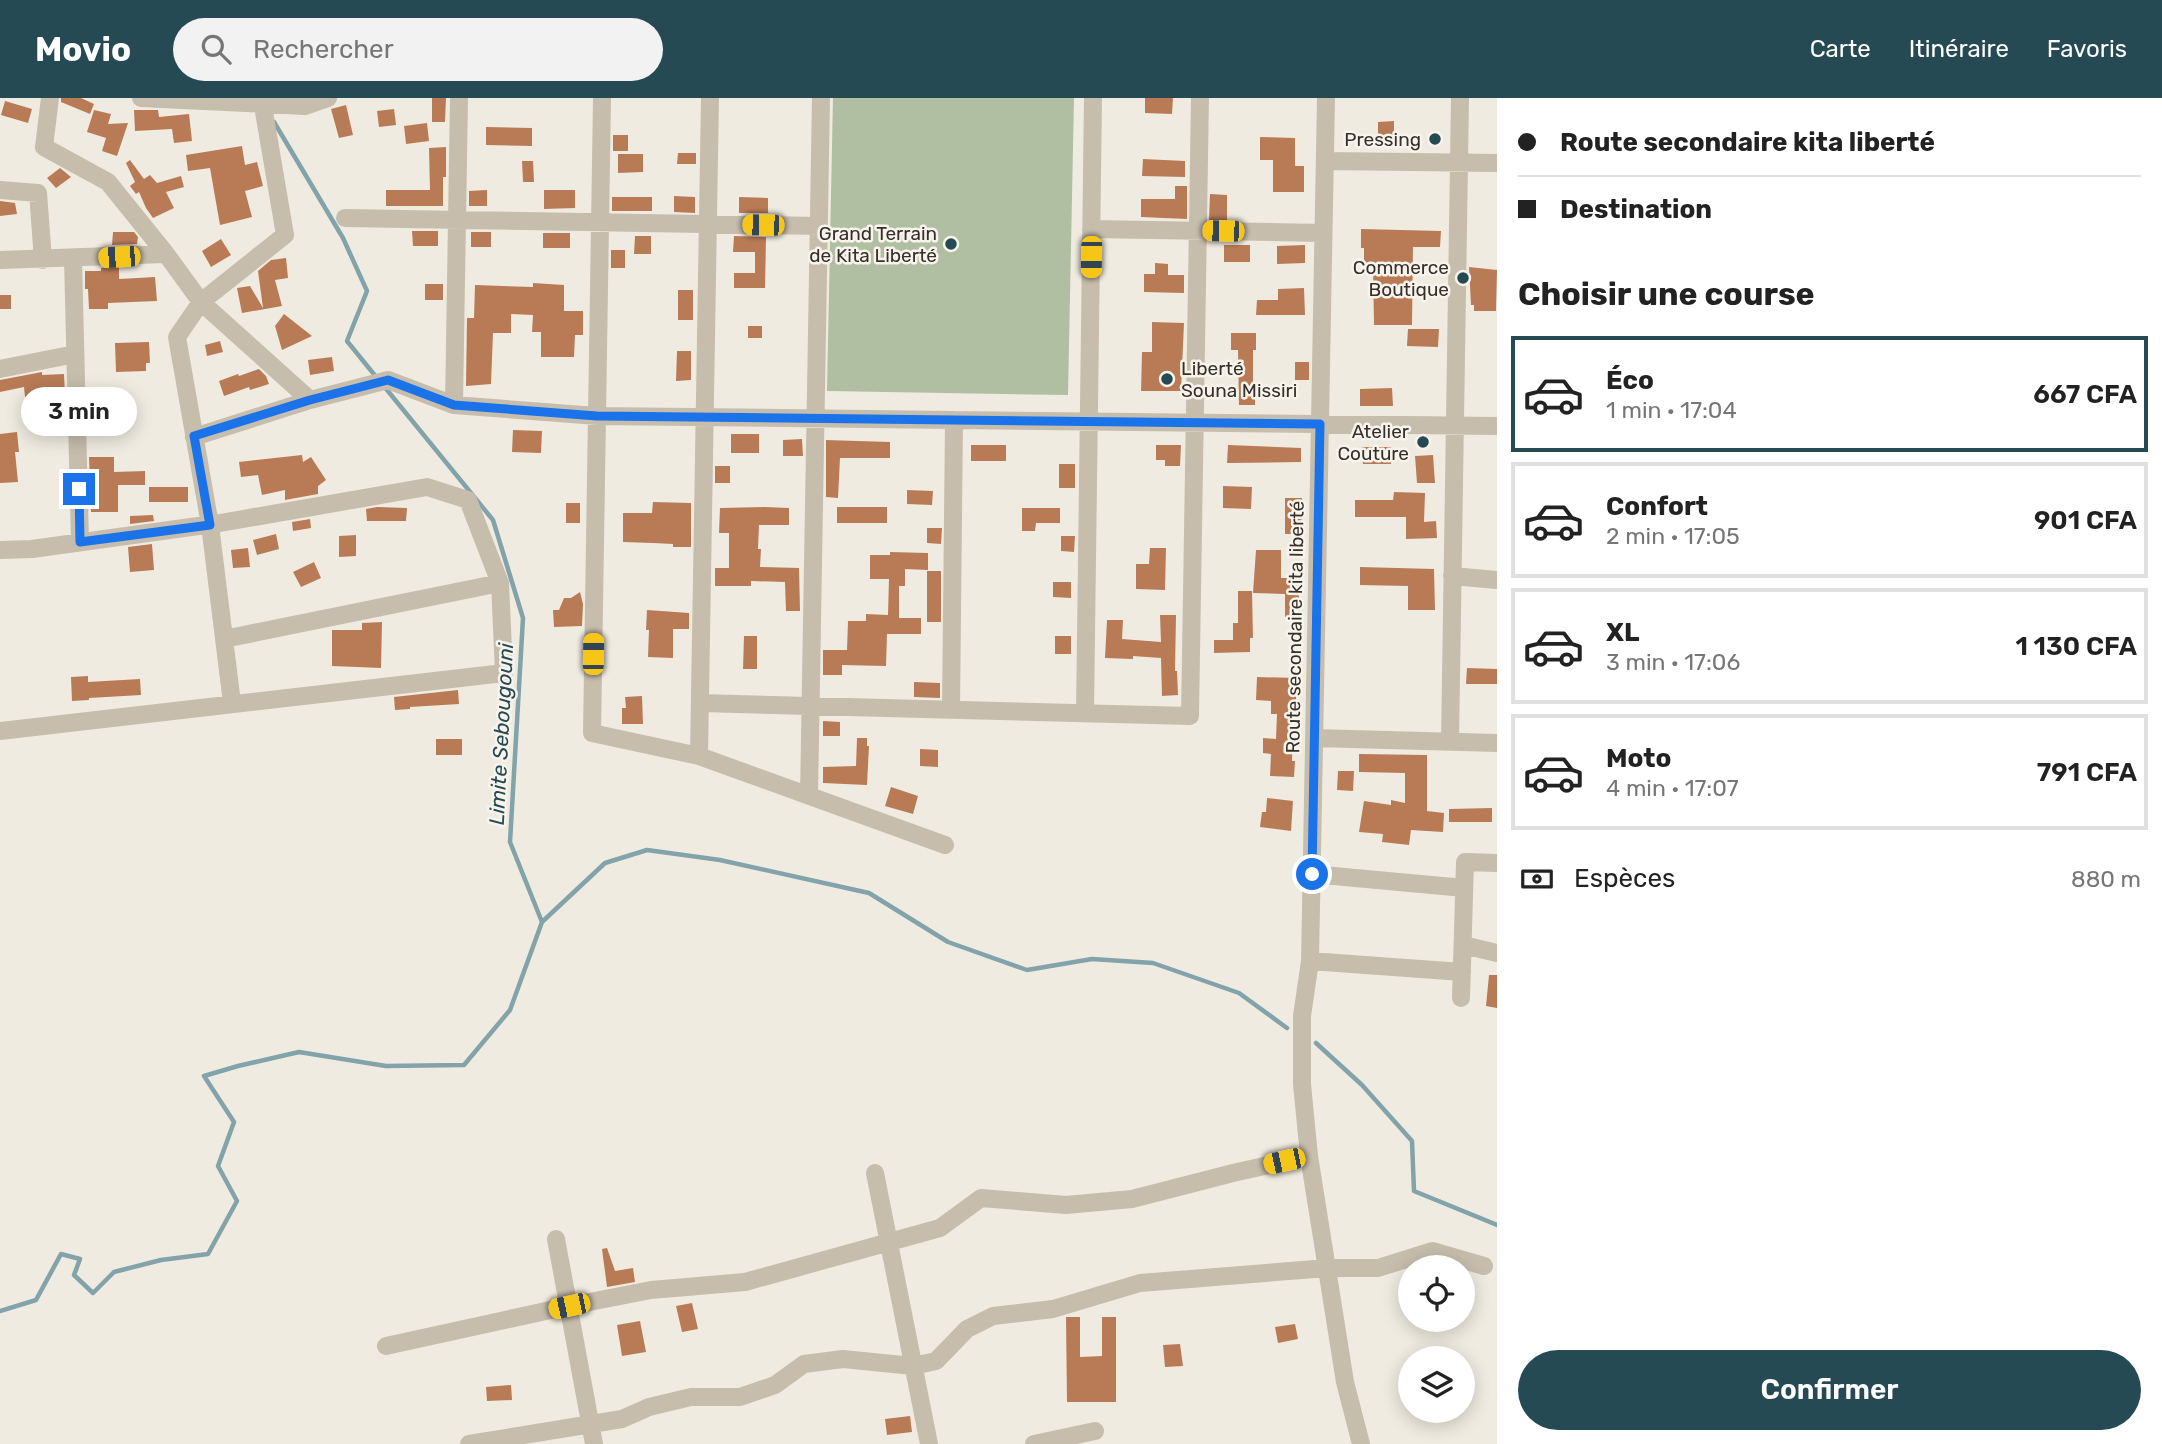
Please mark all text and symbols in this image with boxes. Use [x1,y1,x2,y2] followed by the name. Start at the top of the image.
[173,18,663,81] search box
[35,30,131,69] text: Movio
[197,30,235,68] icon: search
[253,34,394,65] text: Rechercher
[1810,35,1871,63] text: Carte
[1909,35,2009,63] text: Itinéraire
[2047,35,2127,63] text: Favoris
[1560,127,1935,158] text: Route secondaire kita liberté
[1344,128,1421,151] place label: Pressing
[1427,131,1443,147] marker: Pressing
[1560,194,1712,225] text: Destination
[742,214,785,236] car
[1202,220,1245,242] car
[809,222,937,267] place label: Grand Terrain de Kita Liberté
[943,236,959,252] marker: Grand Terrain de Kita Liberté
[1081,236,1102,278] car
[98,245,141,269] car
[1353,256,1449,301] place label: Commerce Boutique
[1455,270,1471,286] marker: Commerce Boutique
[1518,275,1815,313] text: Choisir une course
[1181,357,1297,402] place label: Liberté Souna Missiri
[1522,363,1585,426] icon: car
[1606,365,1654,396] text: Éco
[1159,371,1175,387] marker: Liberté Souna Missiri
[2033,379,2137,410] text: 667 CFA
[21,388,137,436] callout: 3 min
[1606,396,1737,424] text: 1 min · 17:04
[48,397,110,425] text: 3 min
[1337,420,1410,465] place label: Atelier Couture
[1415,434,1431,450] marker: Atelier Couture
[63,473,95,505] route end
[1522,489,1585,552] icon: car
[1606,491,1708,522] text: Confort
[1281,500,1309,754] street label: Route secondaire kita liberté
[2034,505,2137,536] text: 901 CFA
[1606,522,1740,550] text: 2 min · 17:05
[1522,615,1585,678] icon: car
[1606,617,1639,648] text: XL
[2015,631,2137,662] text: 1 130 CFA
[583,633,604,675] car
[484,641,518,826] water label: Limite Sebougouni
[1606,648,1740,676] text: 3 min · 17:06
[1522,741,1585,804] icon: car
[1606,743,1671,774] text: Moto
[2037,757,2137,788] text: 791 CFA
[1606,774,1739,802] text: 4 min · 17:07
[1296,858,1328,890] route start
[1518,860,1556,898] icon: cash
[1574,863,1675,894] text: Espèces
[2071,865,2141,893] text: 880 m
[1262,1146,1307,1176] car
[1398,1255,1475,1423] map controls
[1398,1255,1475,1332] button: locate
[547,1291,592,1321] car
[1398,1346,1475,1423] button: layers
[1518,1350,2141,1430] button: Confirmer

